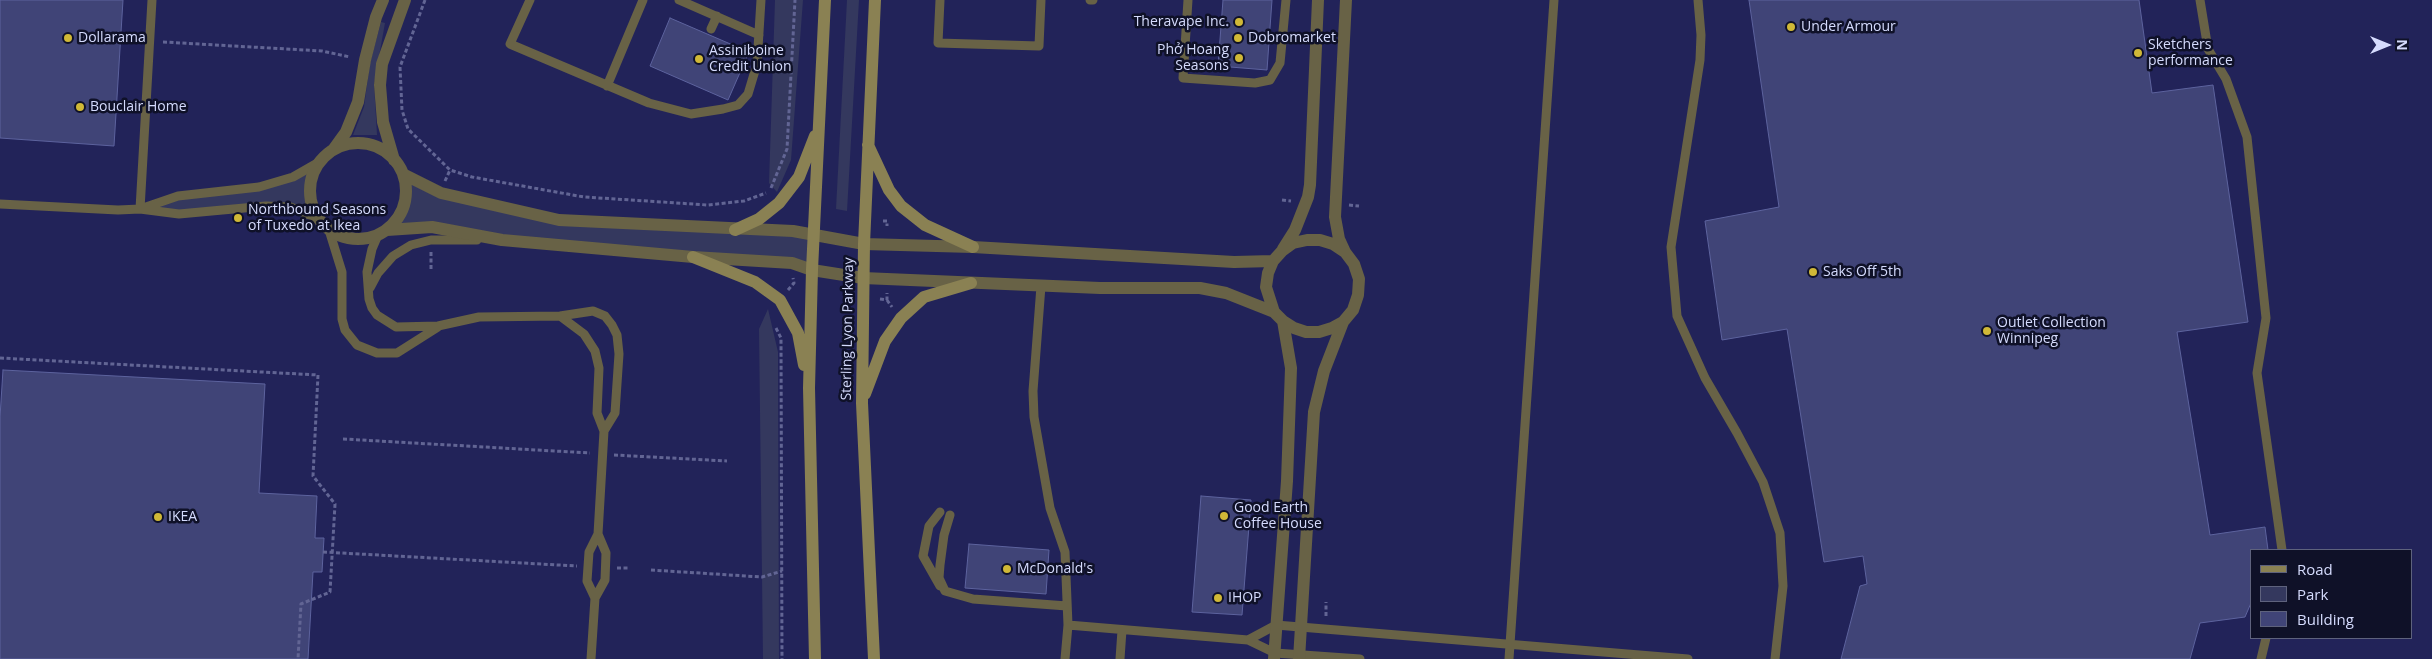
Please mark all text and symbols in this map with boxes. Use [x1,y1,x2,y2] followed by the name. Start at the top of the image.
[1134,14,1229,30] place label: Theravape Inc.
[1233,16,1245,28] marker: Theravape Inc.
[1801,19,1896,35] place label: Under Armour
[2362,20,2412,70] north arrow
[1785,21,1797,33] marker: Under Armour
[78,30,146,46] place label: Dollarama
[1248,30,1336,46] place label: Dobromarket
[62,32,74,44] marker: Dollarama
[1232,32,1244,44] marker: Dobromarket
[2148,37,2233,70] place label: Sketchers performance
[2393,39,2412,51] text: N
[1157,42,1229,74] place label: Phở Hoang Seasons
[709,43,791,75] place label: Assiniboine Credit Union
[2132,47,2144,59] marker: Sketchers performance
[1233,52,1245,64] marker: Phở Hoang Seasons
[693,53,705,65] marker: Assiniboine Credit Union
[90,99,187,115] place label: Bouclair Home
[74,101,86,113] marker: Bouclair Home
[248,202,386,234] place label: Northbound Seasons of Tuxedo at Ikea
[232,212,244,224] marker: Northbound Seasons of Tuxedo at Ikea
[838,257,858,401] street label: Sterling Lyon Parkway
[1823,264,1902,280] place label: Saks Off 5th
[1807,266,1819,278] marker: Saks Off 5th
[1997,315,2106,348] place label: Outlet Collection Winnipeg
[1981,325,1993,337] marker: Outlet Collection Winnipeg
[1234,500,1322,532] place label: Good Earth Coffee House
[168,509,197,525] place label: IKEA
[1218,510,1230,522] marker: Good Earth Coffee House
[152,511,164,523] marker: IKEA
[2250,549,2412,639] legend
[2297,559,2333,579] text: Road
[1017,561,1093,577] place label: McDonald's
[1001,563,1013,575] marker: McDonald's
[2297,584,2328,604] text: Park
[1228,590,1262,606] place label: IHOP
[1212,592,1224,604] marker: IHOP
[2297,609,2354,629] text: Building

